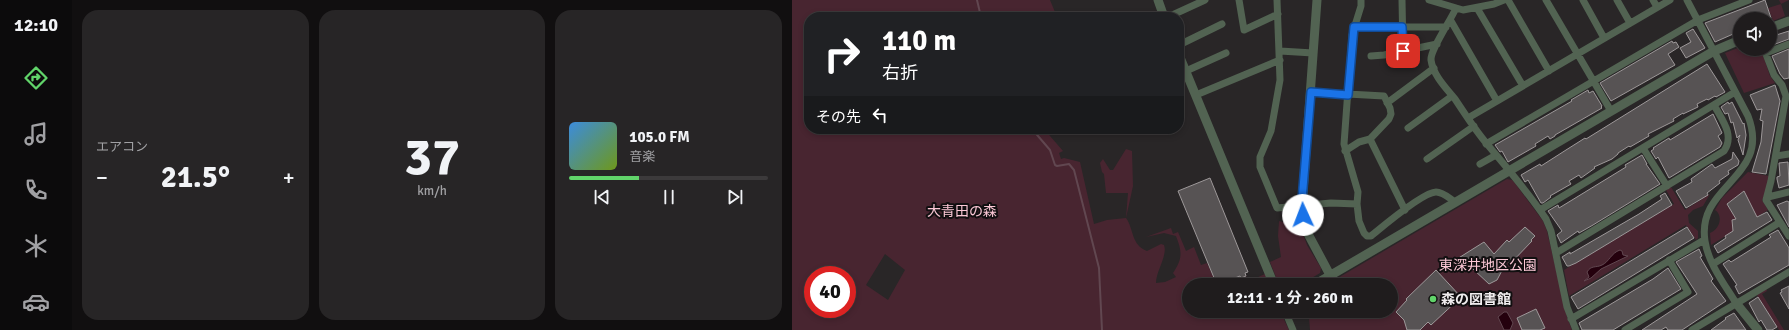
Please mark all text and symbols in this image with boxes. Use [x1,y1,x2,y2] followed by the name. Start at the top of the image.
[1733,12,1777,56] map controls
[1733,12,1777,56] button: sound
[14,14,58,36] text: 12:10
[882,24,956,58] text: 110 m
[816,28,868,80] icon: right
[1386,34,1420,68] pin
[1392,40,1414,62] icon: arrive
[882,62,918,84] text: 右折
[22,64,50,92] icon: directions
[869,104,891,126] icon: left
[816,108,861,126] text: その先
[22,120,50,148] icon: music
[404,125,460,189] text: 37
[629,128,690,146] text: 105.0 FM
[96,139,148,155] text: エアコン
[629,149,655,165] text: 音楽
[161,159,230,196] text: 21.5°
[96,164,108,191] text: −
[283,164,295,191] text: +
[22,176,50,204] icon: phone
[417,183,447,199] text: km/h
[591,186,613,208] icon: previous
[658,186,680,208] icon: pause
[724,186,746,208] icon: next
[1282,194,1324,236] position arrow
[927,203,997,220] park label: 大青田の森
[22,232,50,260] icon: climate
[1439,257,1537,274] park label: 東深井地区公園
[804,266,856,318] speed limit sign: 40
[22,288,50,316] icon: car
[1227,289,1353,307] text: 12:11 · 1 分 · 260 m
[1441,291,1511,308] place label: 森の図書館
[1428,294,1438,304] marker: 森の図書館

